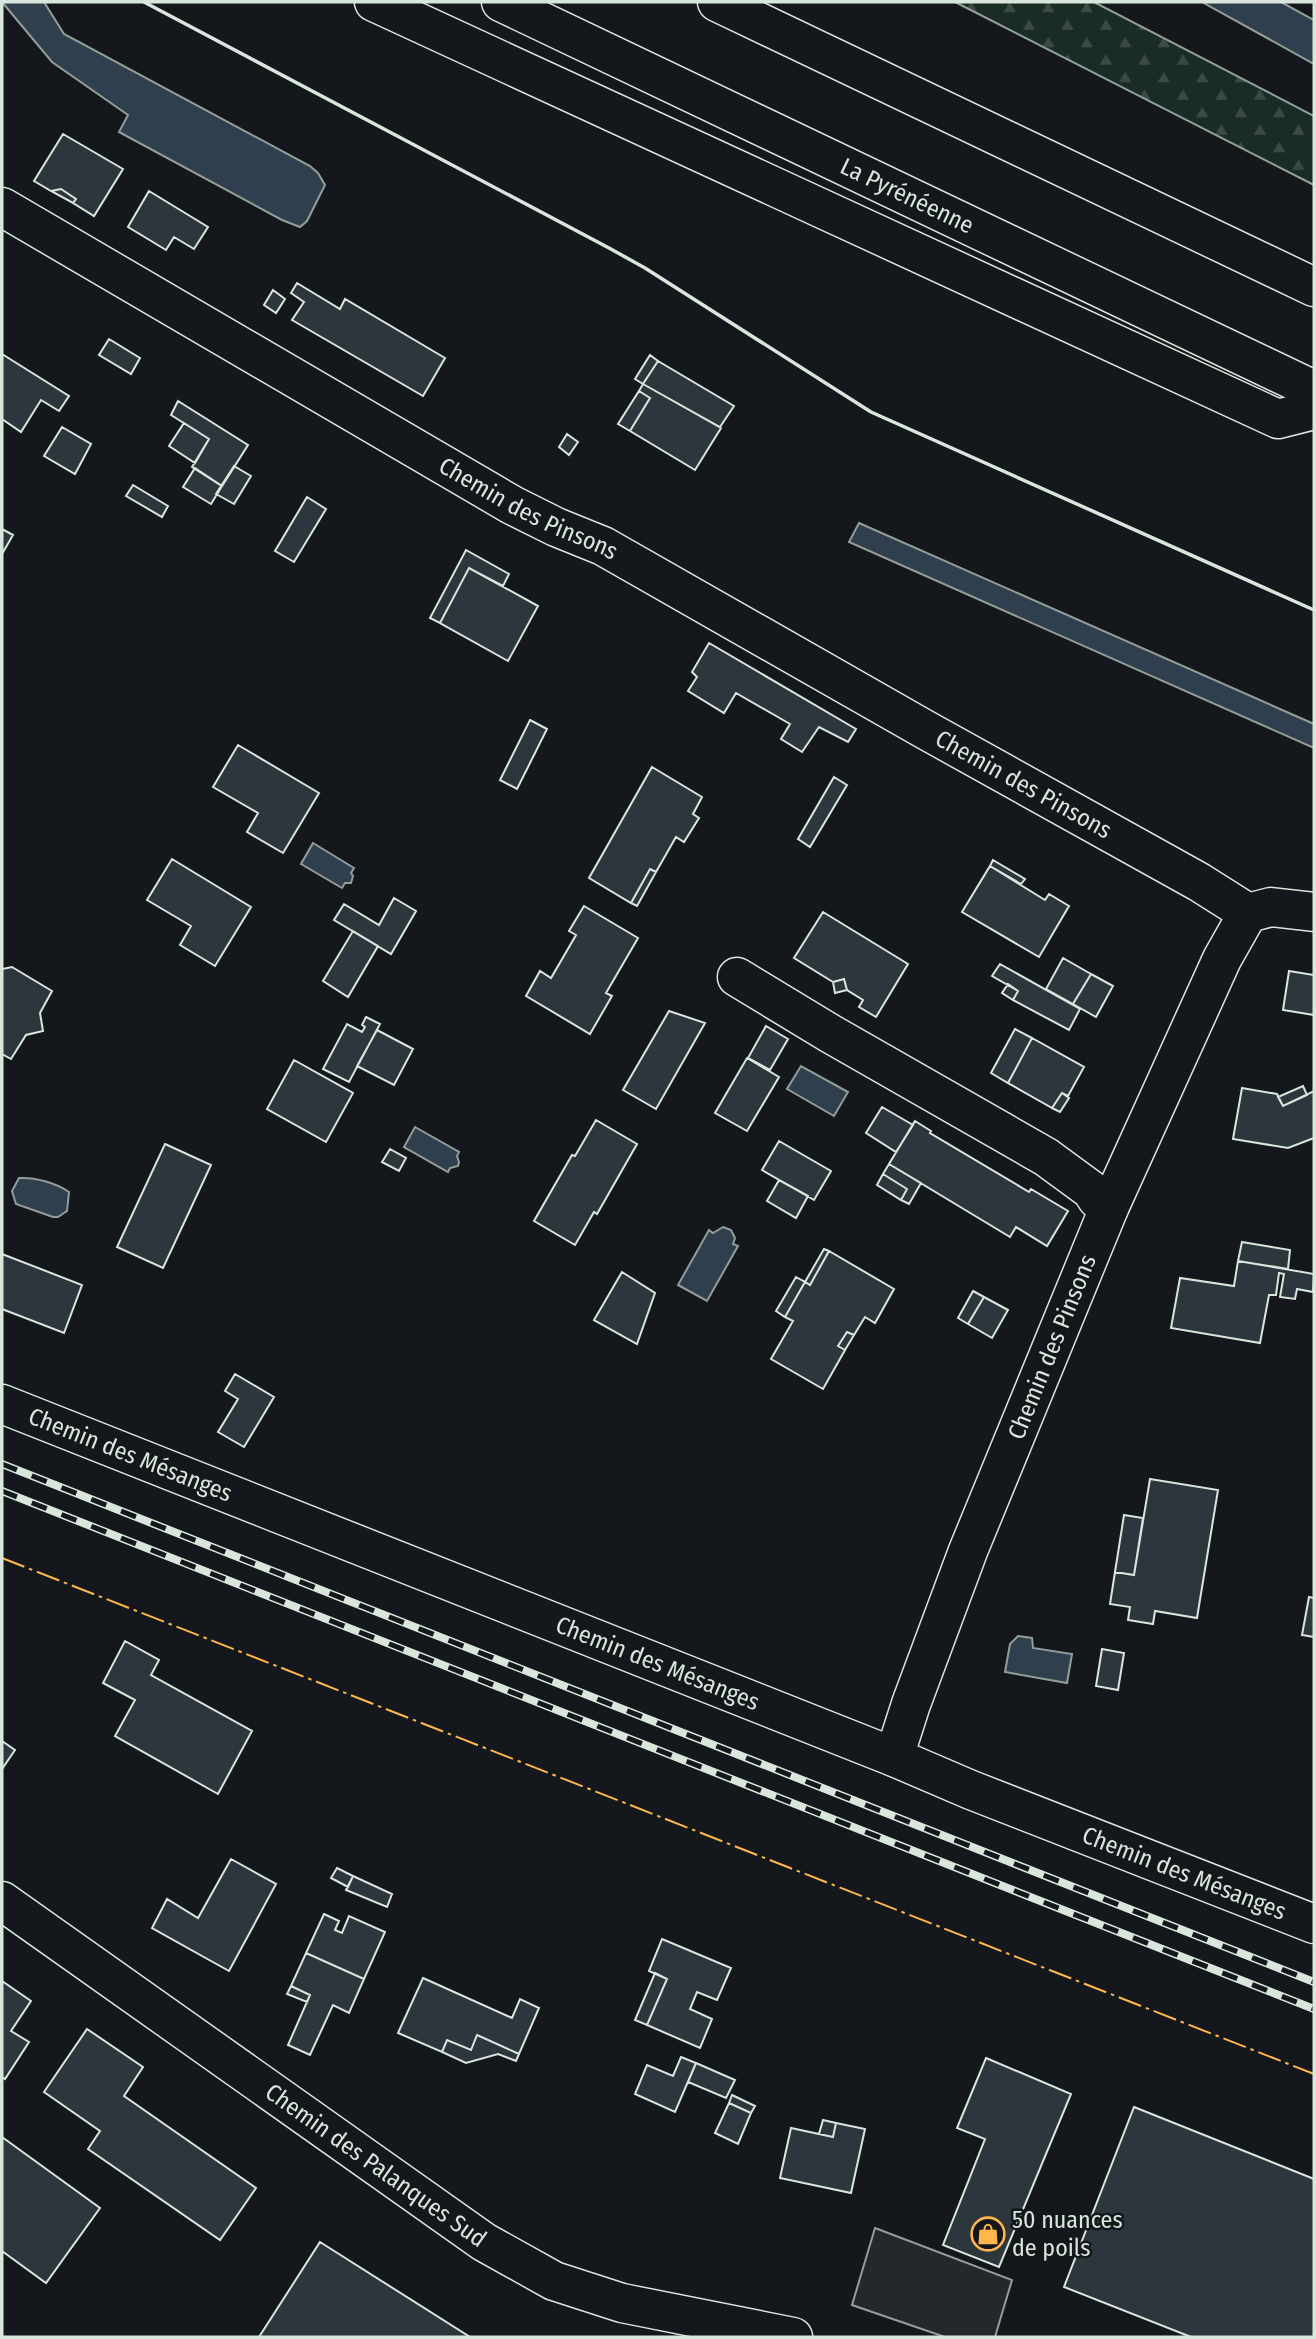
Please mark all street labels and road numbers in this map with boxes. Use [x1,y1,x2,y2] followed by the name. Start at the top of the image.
[836,152,978,240] street label: La Pyrénéenne
[434,451,623,566] street label: Chemin des Pinsons
[931,724,1116,845] street label: Chemin des Pinsons
[1002,1250,1102,1444] street label: Chemin des Pinsons
[25,1402,236,1508] street label: Chemin des Mésanges
[552,1611,763,1716] street label: Chemin des Mésanges
[1078,1821,1290,1926] street label: Chemin des Mésanges
[260,2078,492,2253] street label: Chemin des Palanques Sud

